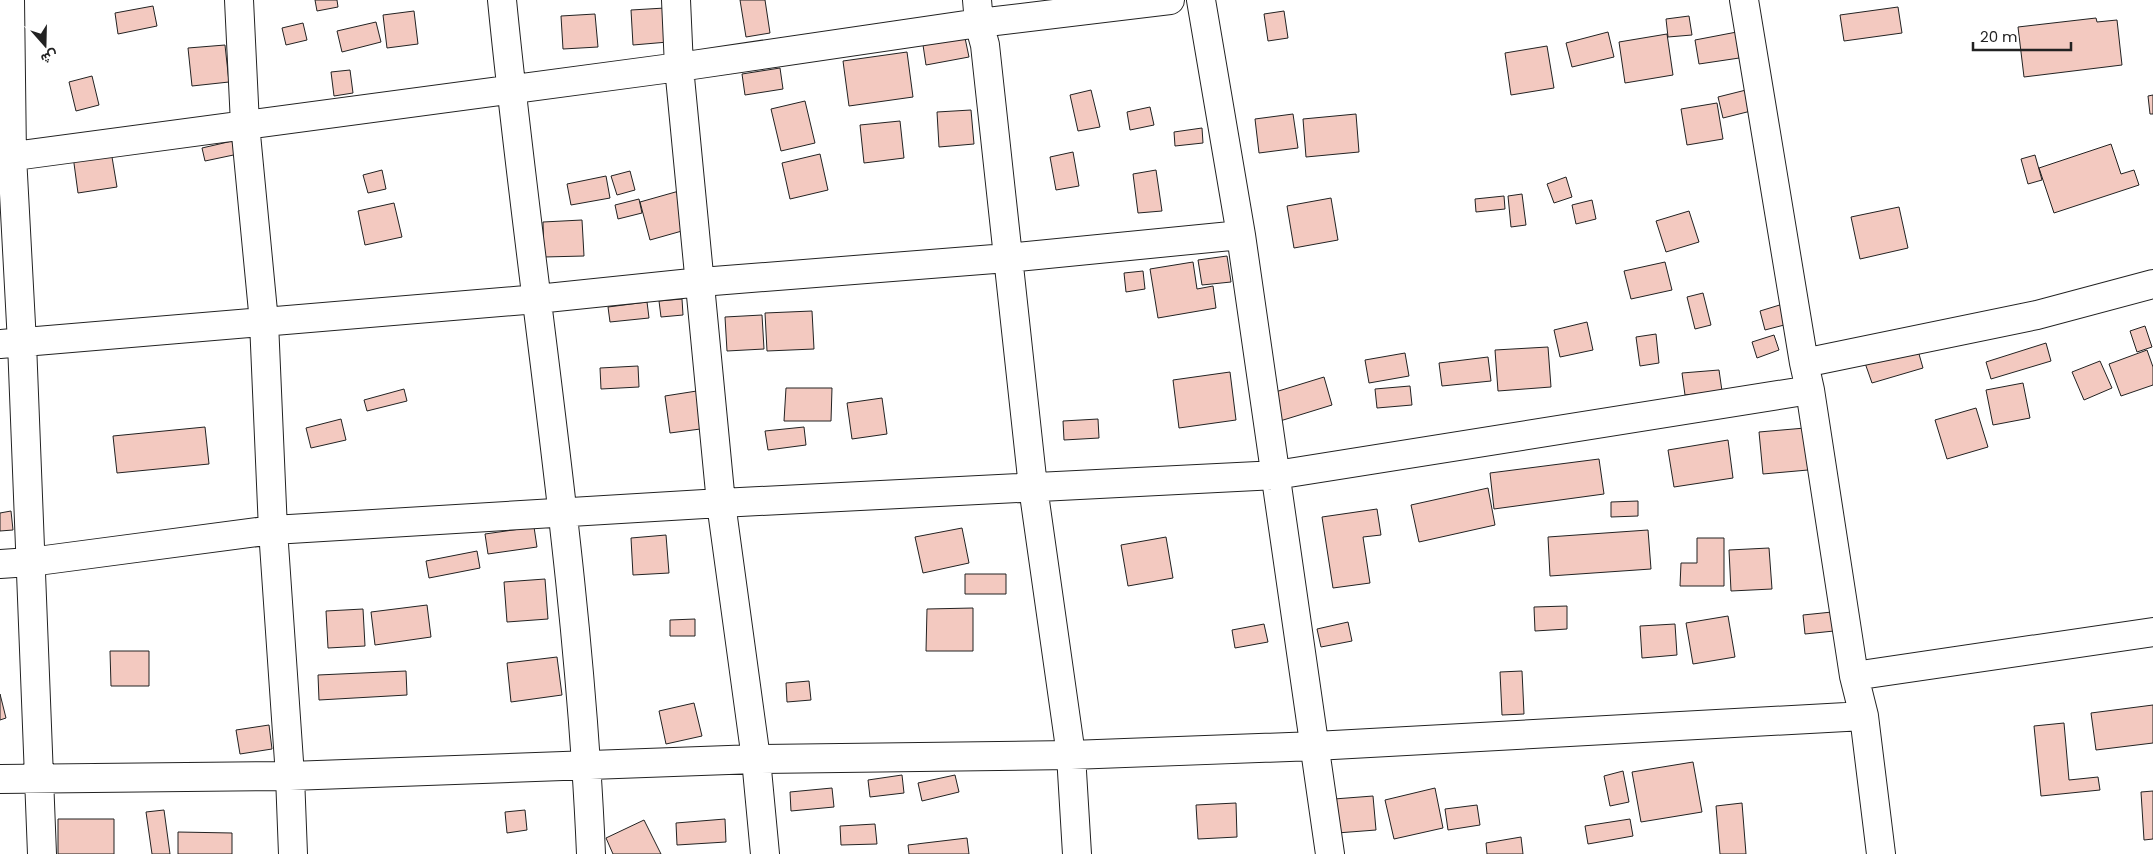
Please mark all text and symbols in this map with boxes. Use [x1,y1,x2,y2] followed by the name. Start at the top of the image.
[20,20,70,70] north arrow
[1973,20,2070,52] scale bar
[1980,26,2018,47] text: 20 m
[38,45,61,70] text: ش

